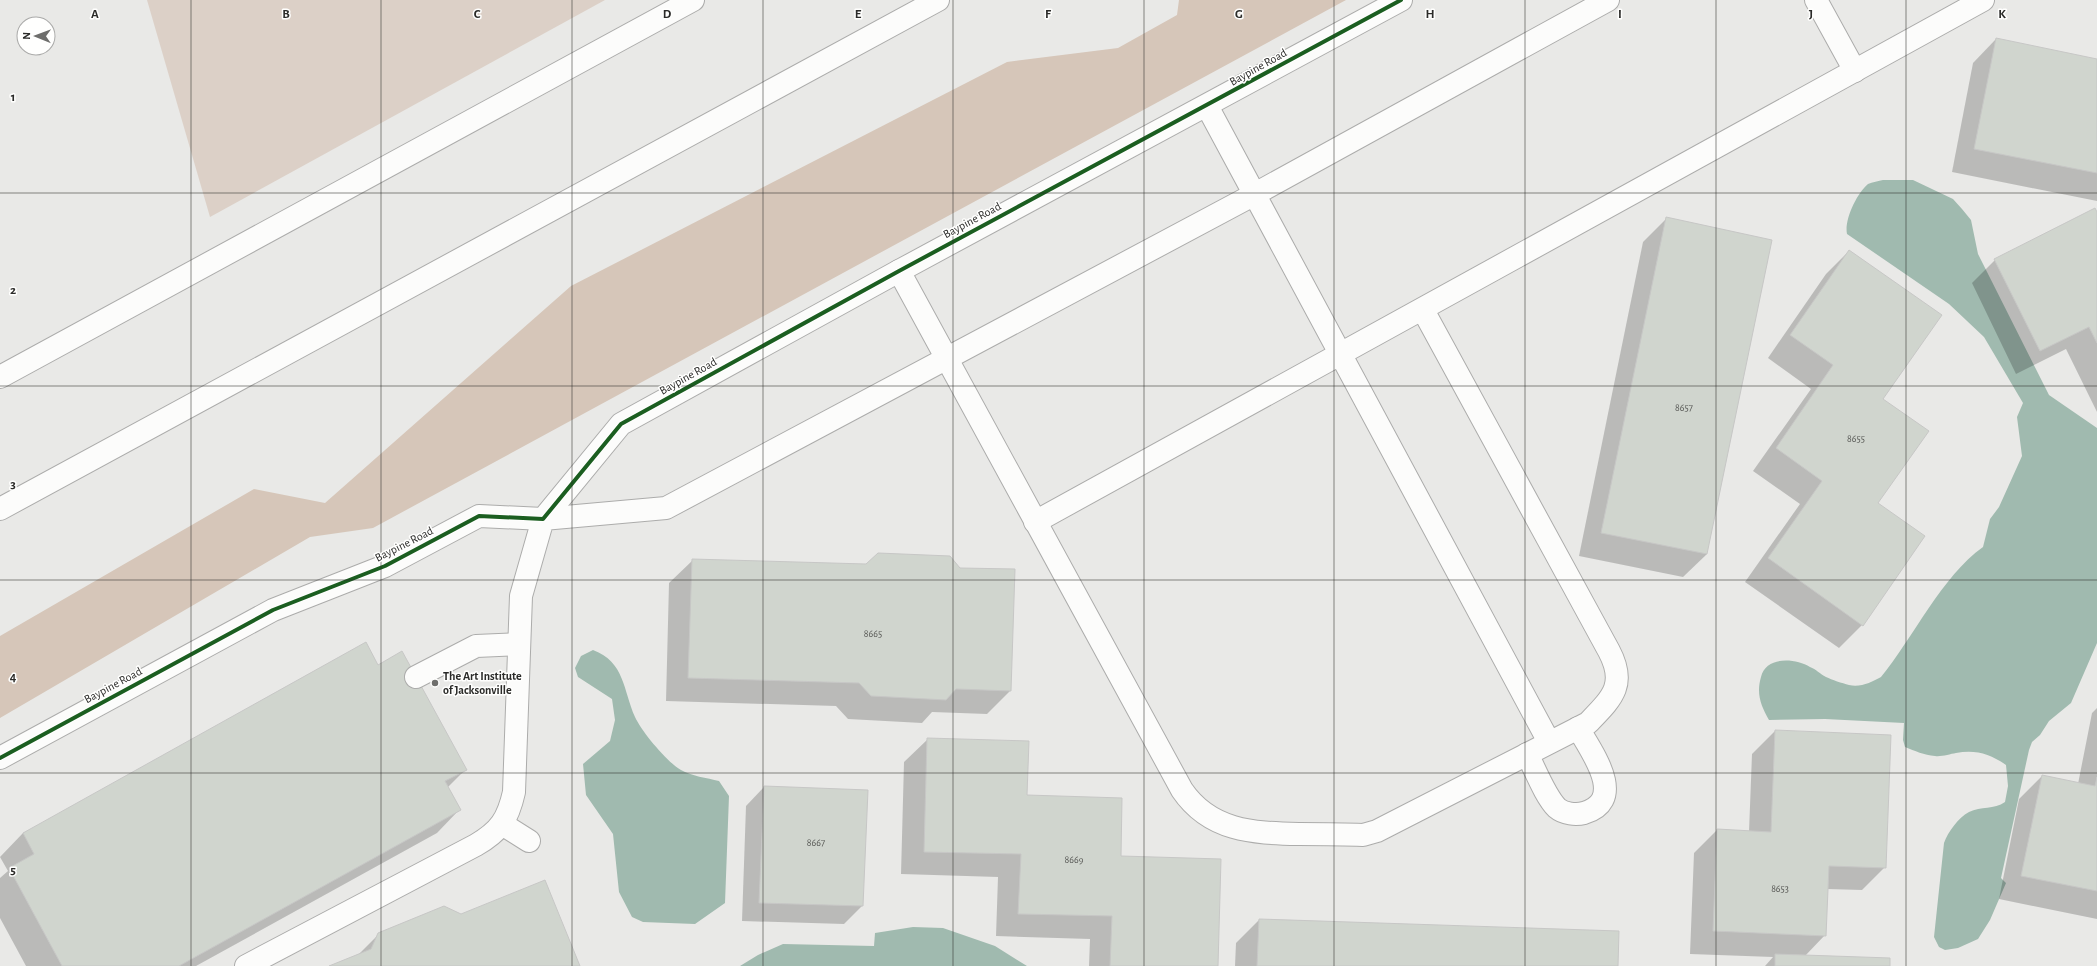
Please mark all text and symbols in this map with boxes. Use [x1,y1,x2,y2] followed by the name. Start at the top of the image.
[91,8,99,21] text: A
[282,8,290,21] text: B
[474,8,481,21] text: C
[663,8,672,21] text: D
[855,8,862,21] text: E
[1045,8,1052,21] text: F
[1235,8,1243,21] text: G
[1425,8,1435,21] text: H
[1618,8,1622,21] text: I
[1809,8,1813,21] text: J
[1998,8,2006,21] text: K
[16,16,56,56] north arrow
[21,32,32,40] text: N
[1227,46,1289,89] street label: Baypine Road
[11,91,15,104] text: 1
[941,200,1003,241] street label: Baypine Road
[10,284,16,297] text: 2
[657,355,719,398] street label: Baypine Road
[1675,403,1693,413] house number: 8657
[1847,434,1865,444] house number: 8655
[10,478,16,491] text: 3
[373,524,435,565] street label: Baypine Road
[864,629,882,639] house number: 8665
[82,665,144,706] street label: Baypine Road
[443,670,522,696] place label: The Art Institute of Jacksonville
[10,671,17,684] text: 4
[430,678,440,688] marker: The Art Institute of Jacksonville
[807,838,825,848] house number: 8667
[1065,855,1084,865] house number: 8669
[10,864,16,877] text: 5
[1771,884,1789,894] house number: 8653

